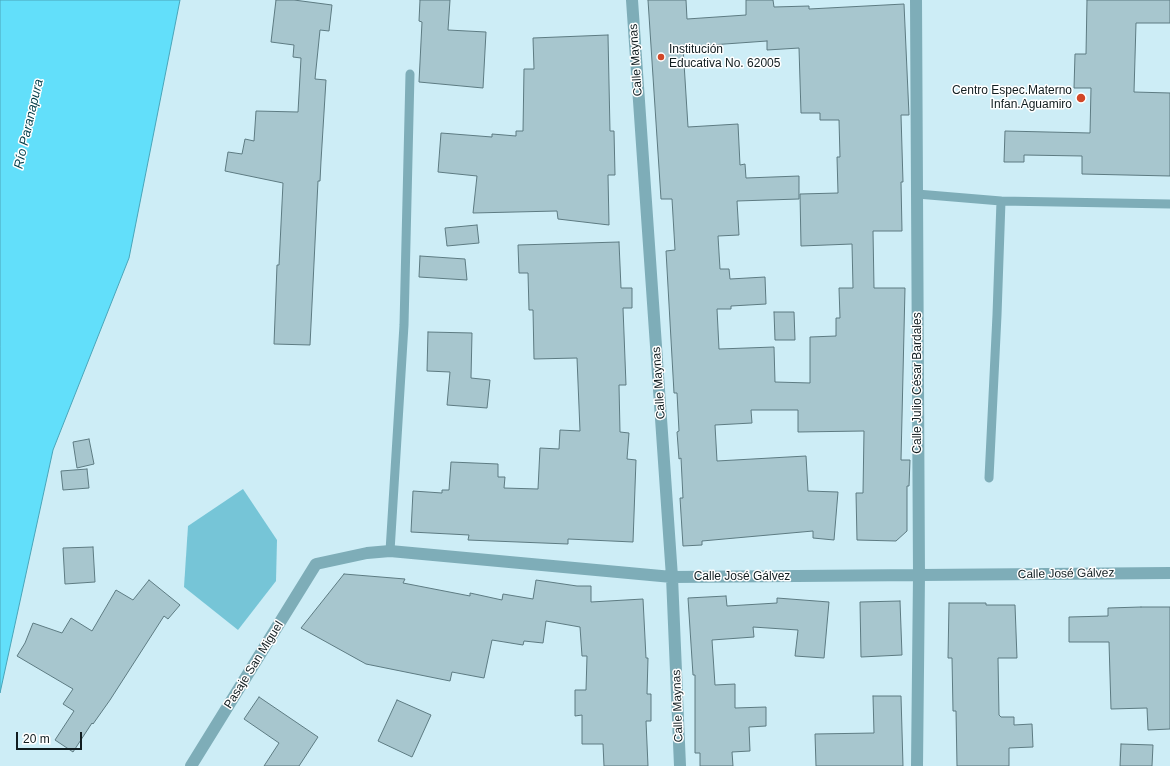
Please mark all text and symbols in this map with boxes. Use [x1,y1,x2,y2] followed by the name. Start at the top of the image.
[626,23,646,97] street label: Calle Maynas
[669,43,780,71] place label: Institución Educativa No. 62005
[656,52,666,62] marker: Institución Educativa No. 62005
[11,78,47,170] water label: Río Paranapura
[952,84,1072,112] place label: Centro Espec.Materno Infan.Aguamiro
[1075,92,1087,104] marker: Centro Espec.Materno Infan.Aguamiro
[911,312,925,454] street label: Calle Julio César Bardales
[649,346,669,420] street label: Calle Maynas
[1018,566,1114,582] street label: Calle José Gálvez
[694,570,790,584] street label: Calle José Gálvez
[221,619,287,711] street label: Pasaje San Miguel
[670,669,686,743] street label: Calle Maynas
[18,724,84,750] scale bar
[23,732,50,746] text: 20 m

